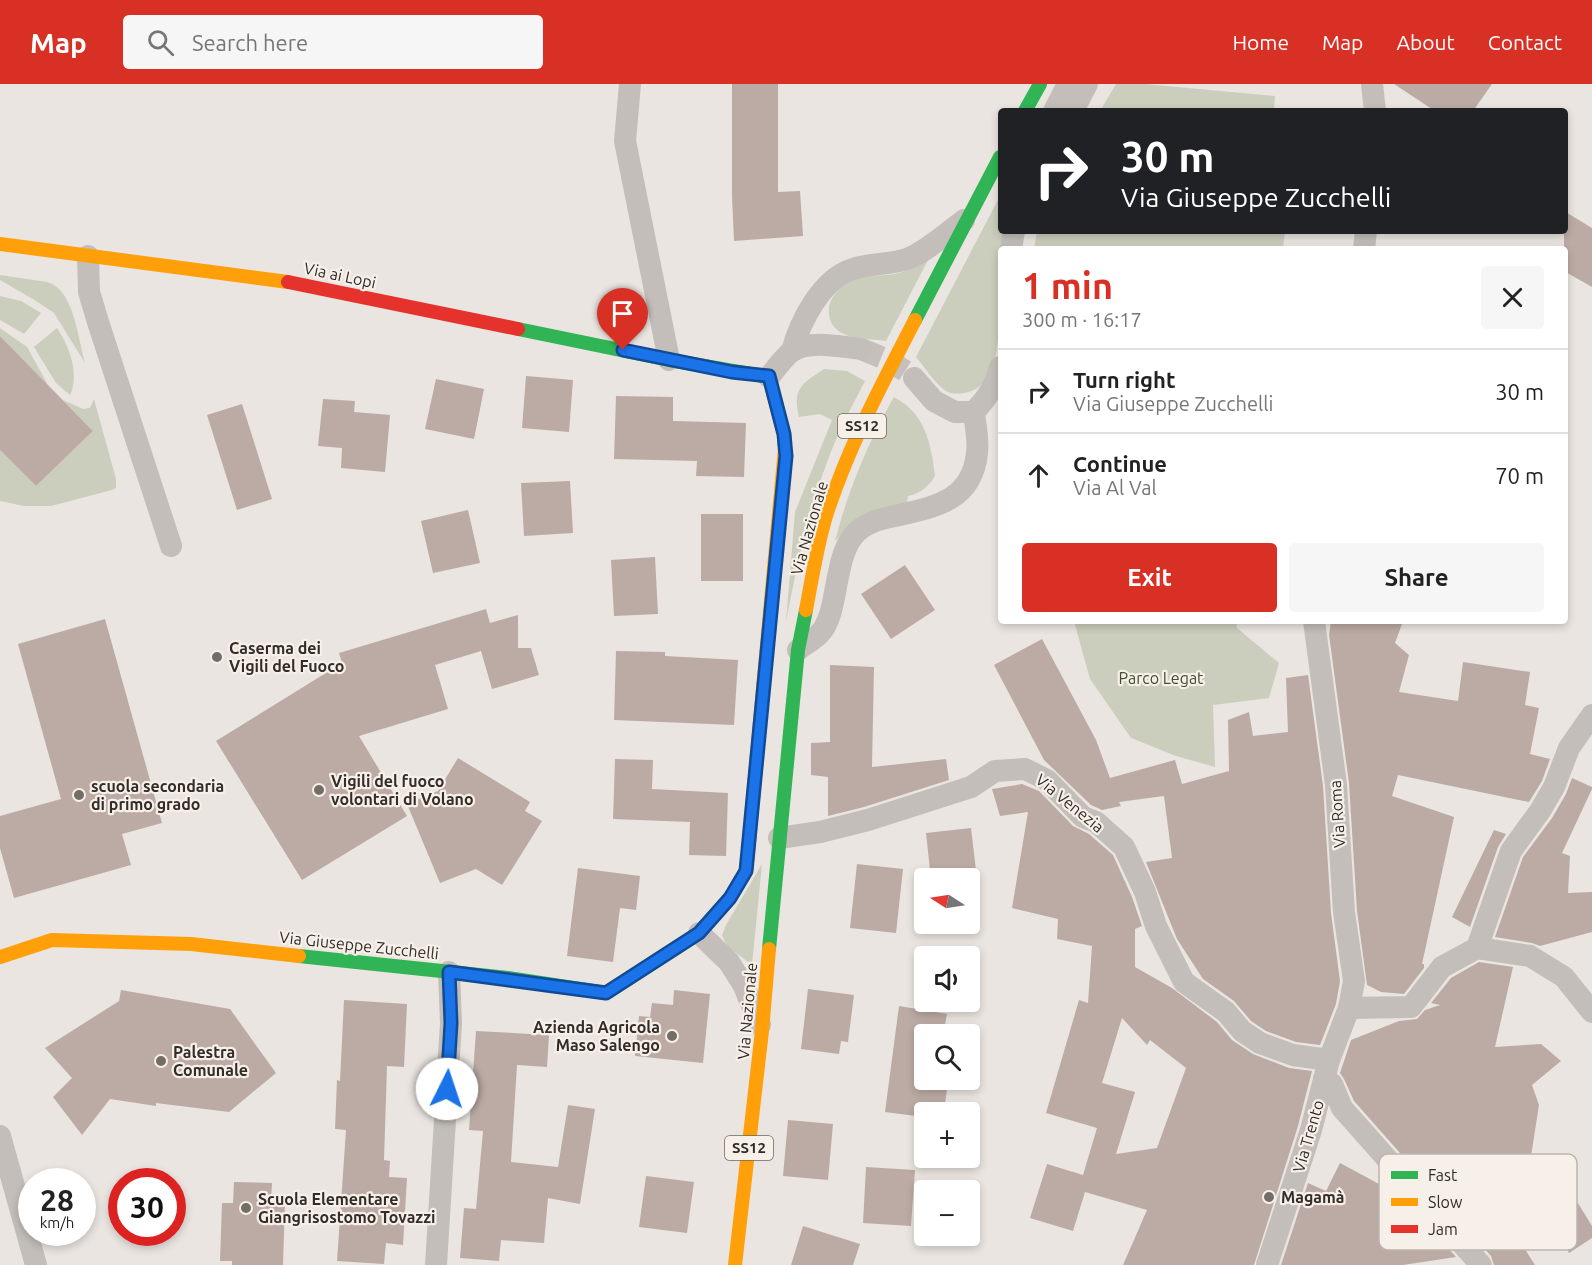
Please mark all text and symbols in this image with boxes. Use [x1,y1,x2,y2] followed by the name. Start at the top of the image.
[123,15,543,69] search box
[144,26,177,59] icon: search
[30,27,87,58] text: Map
[192,30,308,55] text: Search here
[1232,30,1289,54] text: Home
[1322,30,1363,54] text: Map
[1396,30,1455,54] text: About
[1488,30,1562,54] text: Contact
[1022,132,1100,210] icon: right
[1121,133,1215,180] text: 30 m
[1121,182,1391,212] text: Via Giuseppe Zucchelli
[302,259,378,291] street label: Via ai Lopi
[1022,265,1113,306] text: 1 min
[1481,266,1544,329] button: close
[597,288,648,350] pin
[606,297,639,330] icon: arrive
[1022,308,1142,331] text: 300 m · 16:17
[1073,367,1175,392] text: Turn right
[1022,375,1055,408] icon: right
[1495,379,1544,404] text: 30 m
[1073,392,1273,415] text: Via Giuseppe Zucchelli
[838,414,886,438] road number: SS12
[1073,451,1167,476] text: Continue
[1022,459,1055,492] icon: ahead
[1495,463,1544,488] text: 70 m
[1073,476,1157,499] text: Via Al Val
[787,479,831,577] street label: Via Nazionale
[1022,543,1277,612] button: Exit
[1289,543,1544,612] button: Share
[229,639,344,675] place label: Caserma dei Vigili del Fuoco
[210,650,224,664] marker: Caserma dei Vigili del Fuoco
[1119,669,1204,687] park label: Parco Legat
[1032,770,1108,836] street label: Via Venezia
[331,772,474,808] place label: Vigili del fuoco volontari di Volano
[91,777,224,813] place label: scuola secondaria di primo grado
[1326,780,1348,848] street label: Via Roma
[312,783,326,797] marker: Vigili del fuoco volontari di Volano
[72,788,86,802] marker: scuola secondaria di primo grado
[914,868,980,934] north arrow
[914,868,980,1246] map controls
[278,928,440,962] street label: Via Giuseppe Zucchelli
[914,946,980,1012] button: sound
[734,962,760,1060] street label: Via Nazionale
[533,1018,660,1054] place label: Azienda Agricola Maso Salengo
[914,1024,980,1090] button: search
[665,1029,679,1043] marker: Azienda Agricola Maso Salengo
[173,1043,248,1079] place label: Palestra Comunale
[154,1054,168,1068] marker: Palestra Comunale
[415,1057,479,1121] position arrow
[1289,1098,1327,1174] street label: Via Trento
[914,1102,980,1168] button: +
[725,1136,773,1160] road number: SS12
[1379,1154,1577,1250] legend
[1428,1166,1458,1184] text: Fast
[108,1168,186,1246] speed limit sign: 30
[914,1180,980,1246] button: −
[40,1183,74,1217] text: 28
[1281,1188,1345,1206] place label: Magamà
[258,1190,435,1226] place label: Scuola Elementare Giangrisostomo Tovazzi
[1262,1190,1276,1204] marker: Magamà
[1428,1193,1463,1211] text: Slow
[239,1201,253,1215] marker: Scuola Elementare Giangrisostomo Tovazzi
[40,1214,74,1231] text: km/h
[1428,1220,1458,1238] text: Jam

